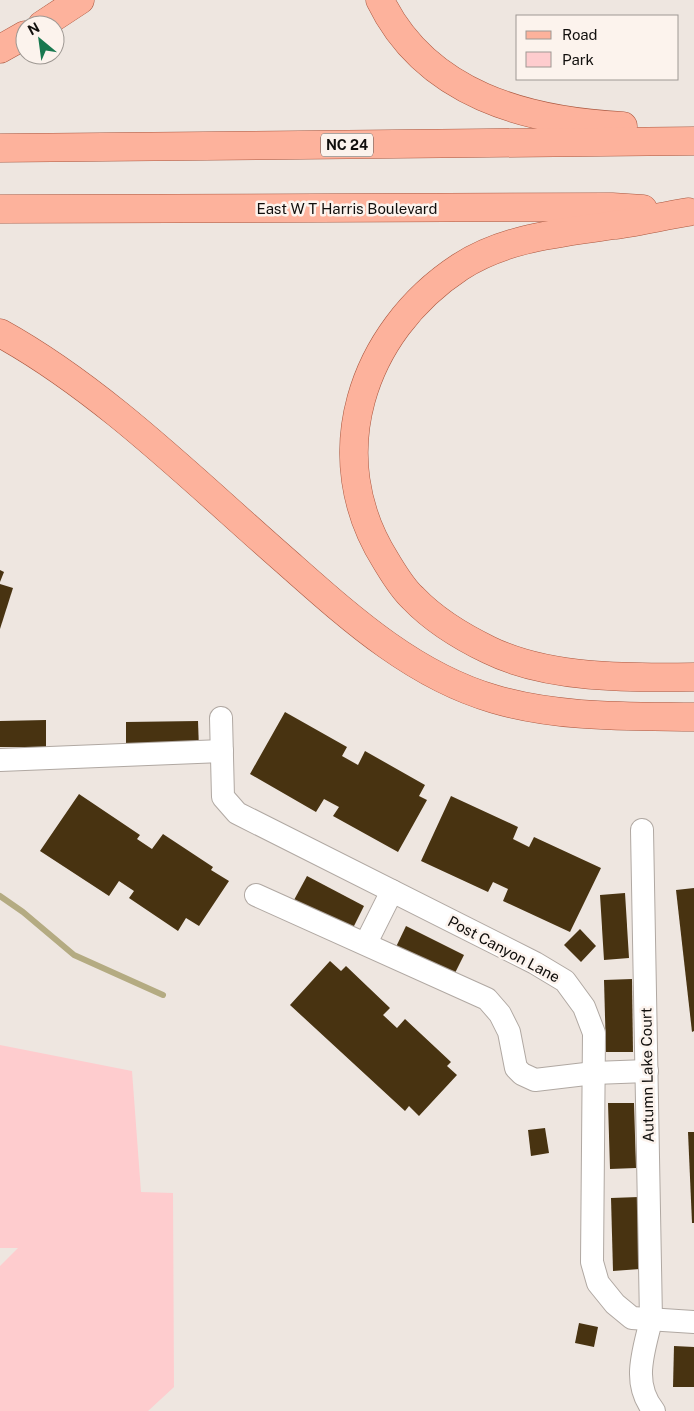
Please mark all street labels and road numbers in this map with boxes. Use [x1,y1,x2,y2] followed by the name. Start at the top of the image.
[321,134,373,156] road number: NC 24
[256,200,438,217] street label: East W T Harris Boulevard
[445,912,563,986] street label: Post Canyon Lane
[637,1007,657,1143] street label: Autumn Lake Court

